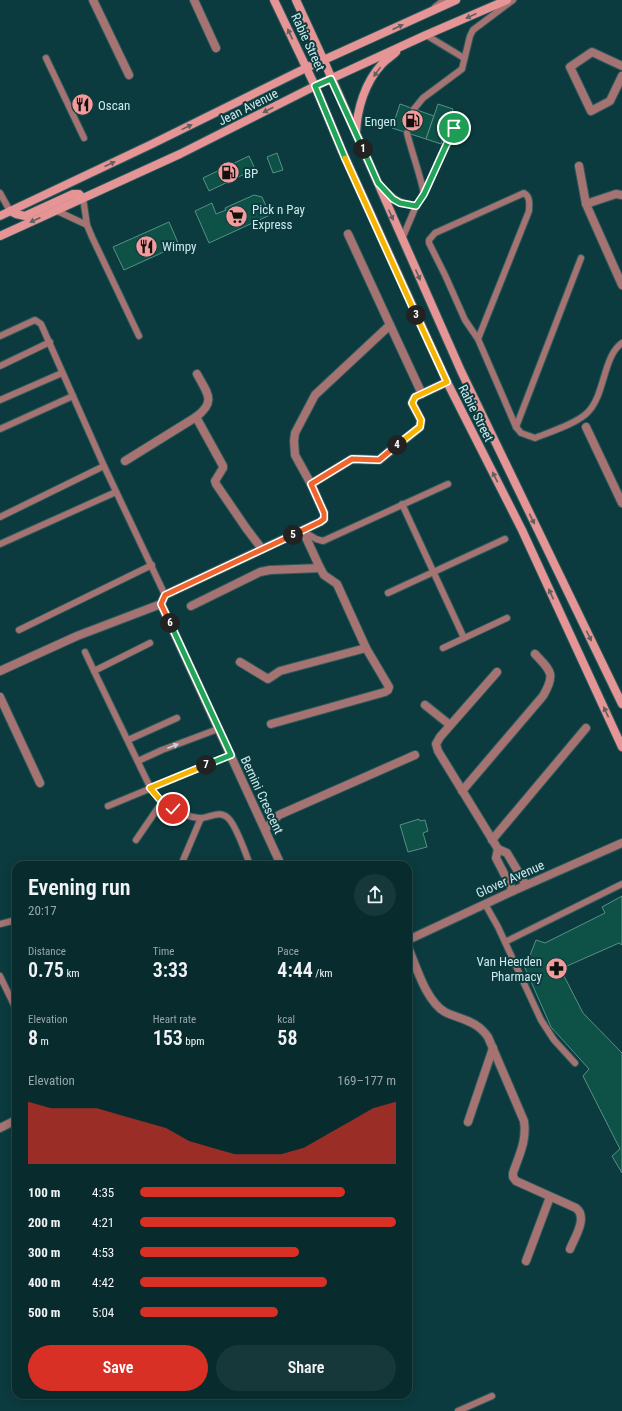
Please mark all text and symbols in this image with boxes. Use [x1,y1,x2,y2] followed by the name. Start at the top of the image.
[288,11,328,73] street label: Rabie Street
[464,13,476,19] one-way arrow
[392,24,403,30] one-way arrow
[287,29,293,40] one-way arrow
[372,66,381,77] one-way arrow
[215,85,281,129] street label: Jean Avenue
[69,92,95,118] restaurant icon: Oscan
[98,98,130,113] place label: Oscan
[262,107,274,113] one-way arrow
[399,108,425,134] fuel station icon: Engen
[437,111,471,145] pin
[364,114,396,129] place label: Engen
[443,117,465,139] icon: arrive
[181,124,192,130] one-way arrow
[353,139,373,159] pin: 1
[360,142,366,155] text: 1
[216,160,242,186] fuel station icon: BP
[105,161,116,167] one-way arrow
[244,166,258,181] place label: BP
[252,202,306,232] place label: Pick n Pay Express
[223,203,249,229] supermarket icon: Pick n Pay Express
[389,209,395,221] one-way arrow
[29,217,40,223] one-way arrow
[133,233,159,259] restaurant icon: Wimpy
[162,239,197,254] place label: Wimpy
[415,269,421,280] one-way arrow
[406,305,426,325] pin: 3
[413,308,419,321] text: 3
[455,382,497,444] street label: Rabie Street
[387,435,407,455] pin: 4
[394,438,400,451] text: 4
[492,471,498,483] one-way arrow
[529,514,535,525] one-way arrow
[283,525,303,545] pin: 5
[290,528,296,541] text: 5
[548,588,554,600] one-way arrow
[160,613,180,633] pin: 6
[167,616,173,629] text: 6
[586,631,592,642] one-way arrow
[603,706,609,718] one-way arrow
[168,742,180,748] one-way arrow
[237,754,287,836] street label: Bernini Crescent
[196,755,216,775] pin: 7
[203,758,209,771] text: 7
[156,792,190,826] pin
[162,798,184,820] icon: check
[474,857,546,901] street label: Glover Avenue
[354,874,396,916] button: share
[28,875,130,900] text: Evening run
[28,903,57,918] text: 20:17
[28,945,66,958] text: Distance
[153,945,174,958] text: Time
[277,945,299,958] text: Pace
[477,954,543,984] place label: Van Heerden Pharmacy
[544,955,570,981] pharmacy icon: Van Heerden Pharmacy
[28,958,64,982] text: 0.75
[153,958,188,982] text: 3:33
[277,958,313,982] text: 4:44
[64,967,80,980] text: km
[313,967,333,980] text: /km
[28,1013,68,1026] text: Elevation
[153,1013,196,1026] text: Heart rate
[277,1013,295,1026] text: kcal
[28,1026,38,1050] text: 8
[153,1026,183,1050] text: 153
[277,1026,297,1050] text: 58
[38,1035,49,1048] text: m
[183,1035,205,1048] text: bpm
[28,1073,75,1088] text: Elevation
[337,1073,396,1088] text: 169–177 m
[28,1185,60,1200] text: 100 m
[92,1185,114,1200] text: 4:35
[28,1215,60,1230] text: 200 m
[92,1215,114,1230] text: 4:21
[28,1245,60,1260] text: 300 m
[92,1245,114,1260] text: 4:53
[28,1275,60,1290] text: 400 m
[92,1275,114,1290] text: 4:42
[28,1305,60,1320] text: 500 m
[92,1305,114,1320] text: 5:04
[28,1345,208,1391] button: Save
[216,1345,396,1391] button: Share

